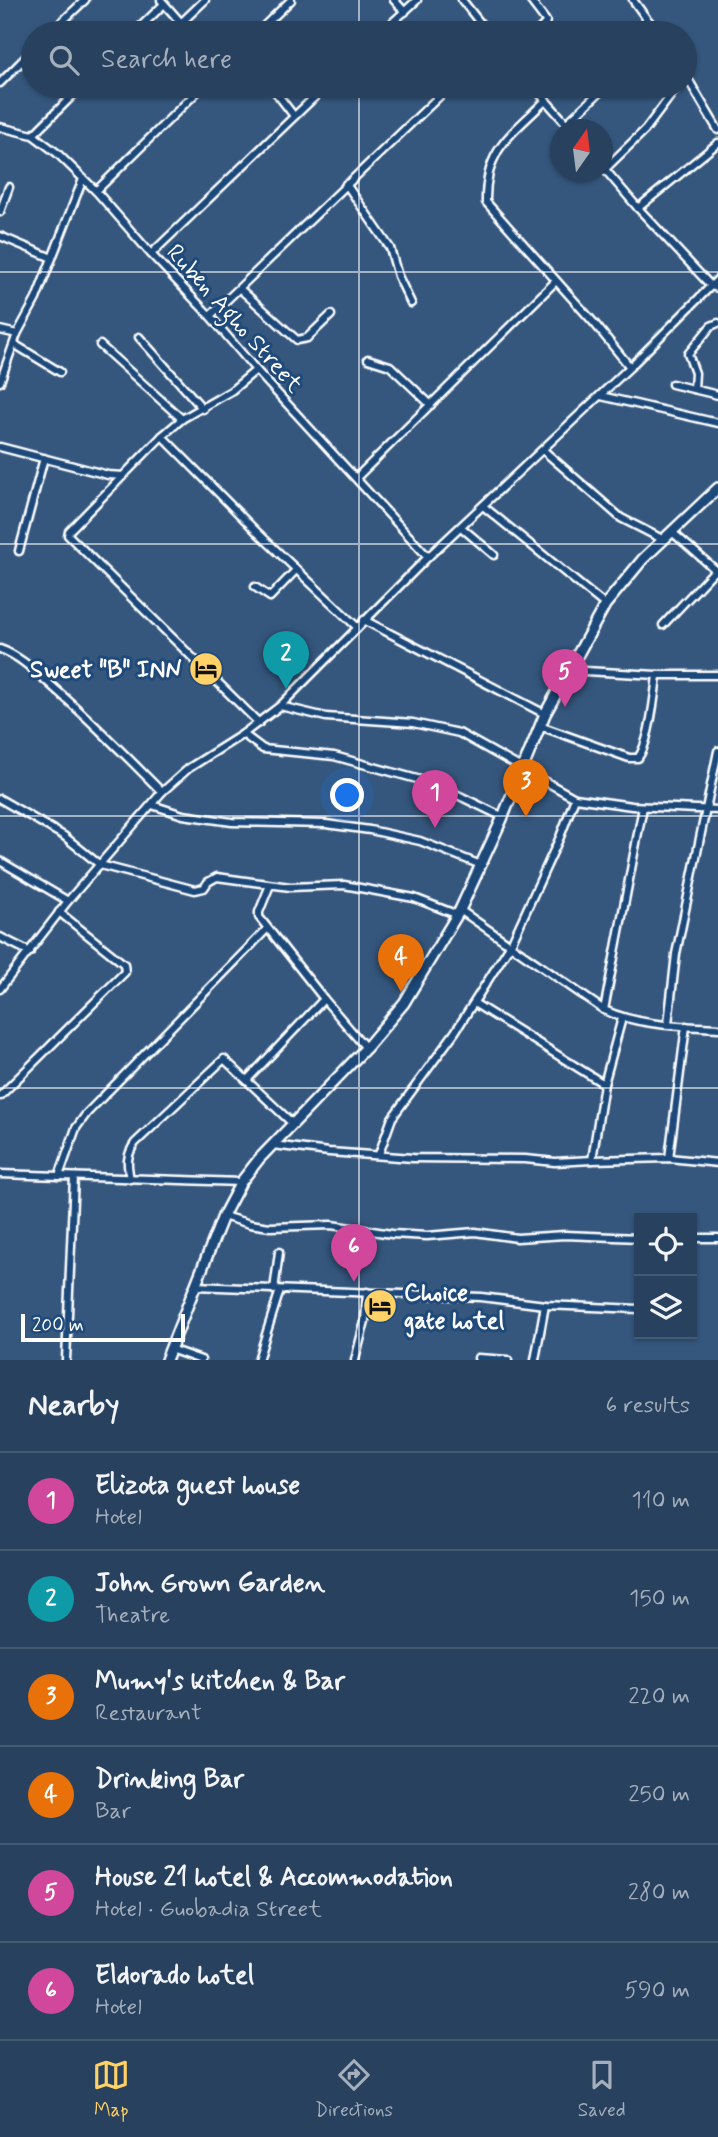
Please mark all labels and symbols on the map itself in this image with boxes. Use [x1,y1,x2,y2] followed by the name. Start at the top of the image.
[550,119,613,182] north arrow
[156,238,309,402] street label: Ruben Agho Street
[263,631,309,689] pin: 2
[542,649,588,707] pin: 5
[187,650,225,688] hotel icon: Sweet "B" INN
[30,655,182,686] place label: Sweet "B" INN
[503,759,549,817] pin: 3
[412,770,458,828] pin: 1
[330,778,364,812] your location
[378,934,424,992] pin: 4
[331,1224,377,1282] pin: 6
[404,1278,505,1338] place label: Choice gate hotel
[361,1287,399,1325] hotel icon: Choice gate hotel
[21,1311,186,1343] scale bar

